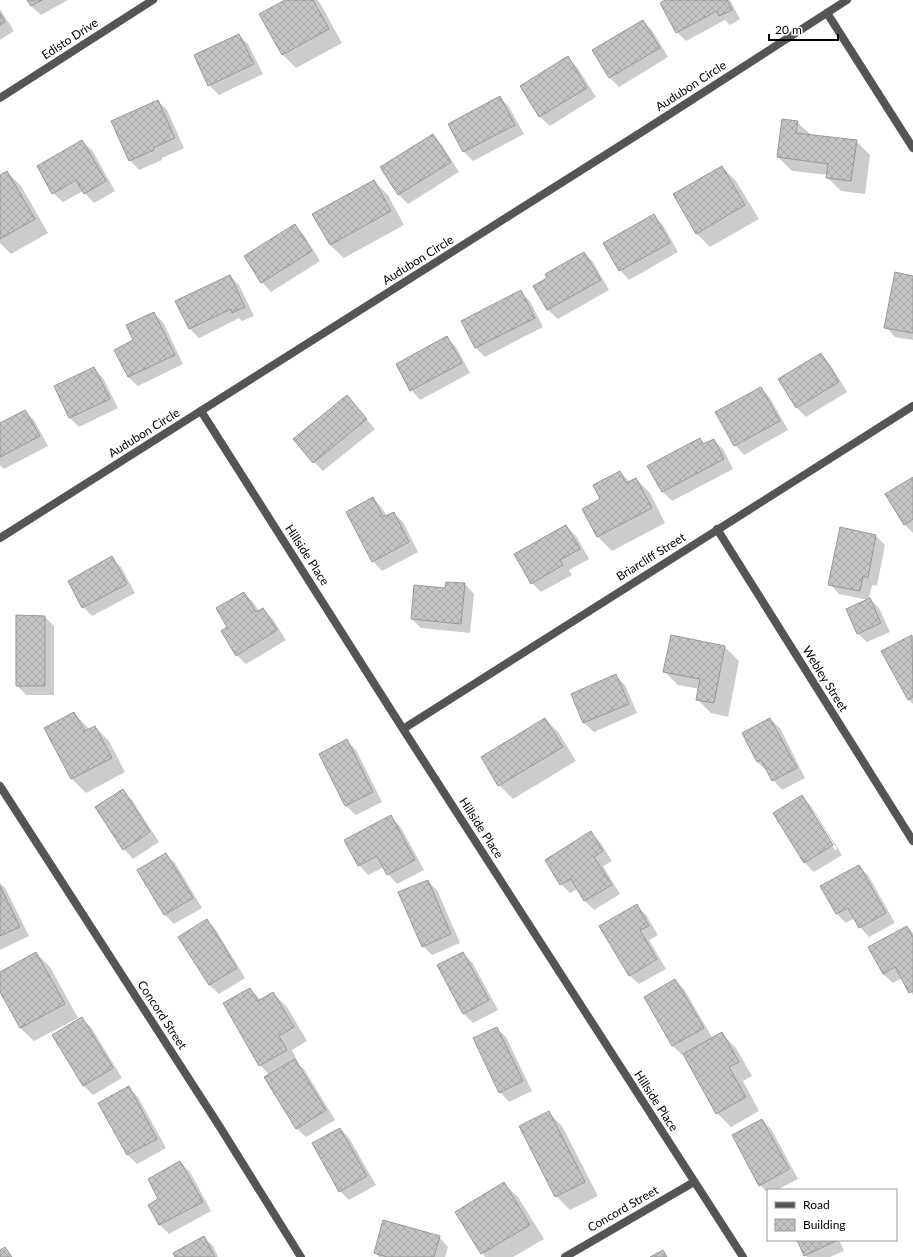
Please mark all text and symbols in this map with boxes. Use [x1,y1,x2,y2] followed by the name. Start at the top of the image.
[39,15,101,62] street label: Edisto Drive
[769,16,838,42] scale bar
[775,22,802,37] text: 20 m
[653,57,729,114] street label: Audubon Circle
[379,232,456,287] street label: Audubon Circle
[105,405,182,460] street label: Audubon Circle
[282,521,333,588] street label: Hillside Place
[613,529,689,584] street label: Briarcliff Street
[799,643,852,715] street label: Webley Street
[456,794,507,861] street label: Hillside Place
[135,977,191,1053] street label: Concord Street
[631,1067,682,1134] street label: Hillside Place
[585,1182,661,1235] street label: Concord Street
[767,1189,897,1241] legend
[803,1197,830,1212] text: Road
[803,1217,846,1232] text: Building

